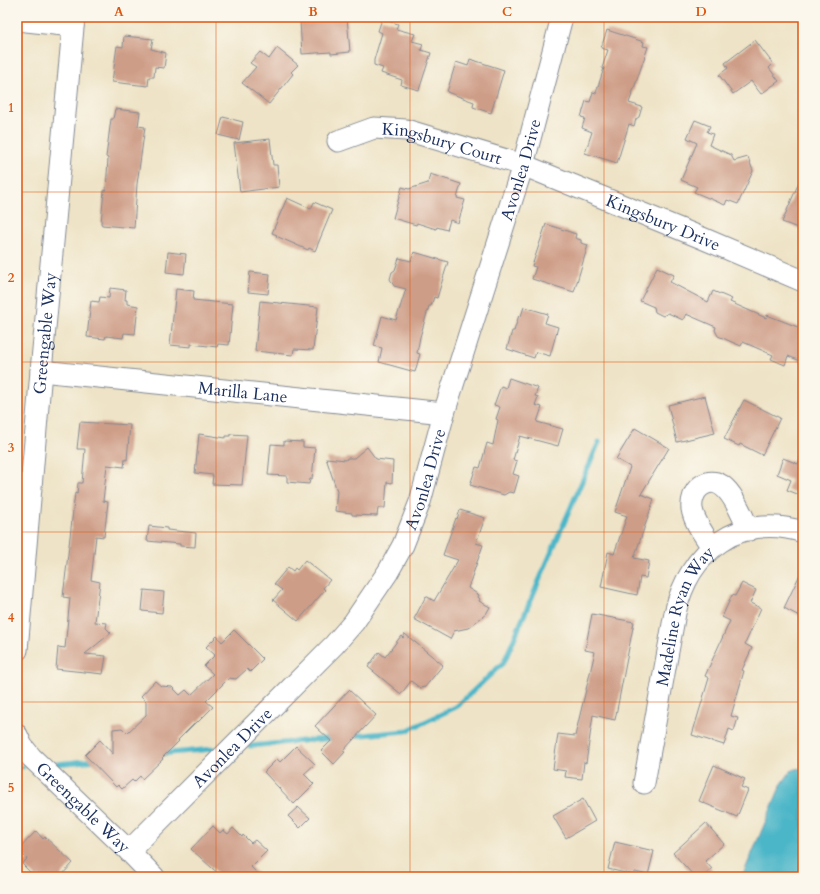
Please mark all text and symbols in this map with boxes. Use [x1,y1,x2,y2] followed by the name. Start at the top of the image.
[114,3,124,21] text: A
[308,3,318,21] text: B
[502,3,512,21] text: C
[695,3,707,21] text: D
[8,99,14,117] text: 1
[495,117,547,223] street label: Avonlea Drive
[381,118,505,170] street label: Kingsbury Court
[602,189,724,257] street label: Kingsbury Drive
[8,269,15,287] text: 2
[28,271,62,395] street label: Greengable Way
[197,376,289,409] street label: Marilla Lane
[399,426,451,533] street label: Avonlea Drive
[8,439,15,457] text: 3
[651,541,719,688] street label: Madeline Ryan Way
[8,609,15,627] text: 4
[187,703,277,793] street label: Avonlea Drive
[31,757,135,858] street label: Greengable Way
[8,779,14,797] text: 5

